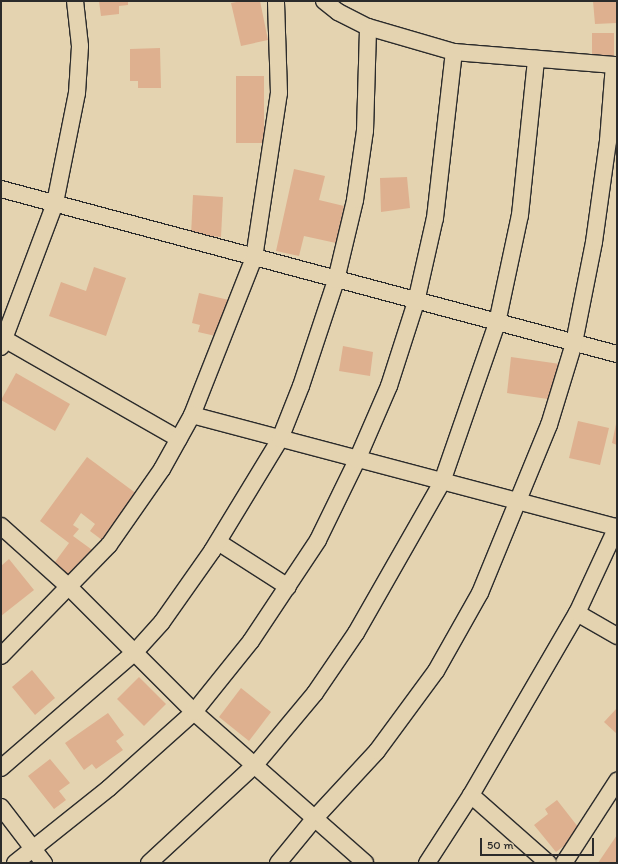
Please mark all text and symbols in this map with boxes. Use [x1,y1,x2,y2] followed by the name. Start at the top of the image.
[482,830,596,856] scale bar
[487,838,513,852] text: 50 m

